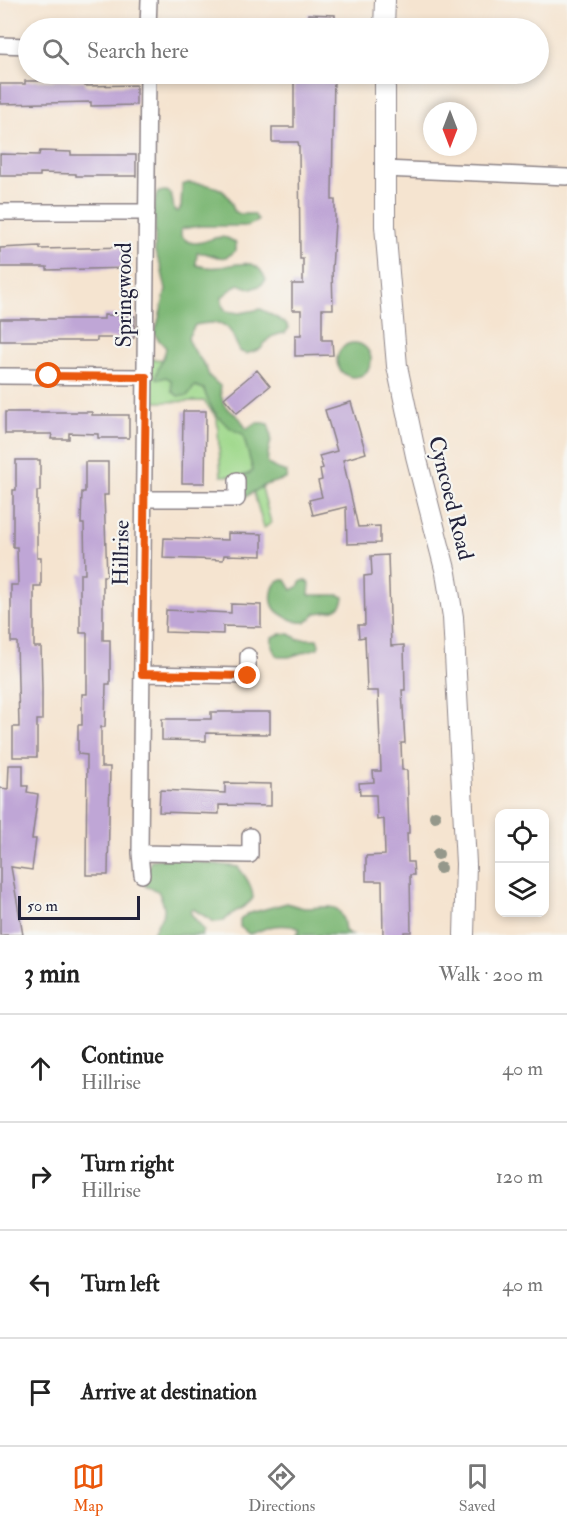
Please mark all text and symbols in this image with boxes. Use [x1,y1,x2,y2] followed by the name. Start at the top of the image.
[18,18,549,84] search box
[39,35,72,68] icon: search
[87,37,189,65] text: Search here
[423,102,477,156] north arrow
[110,242,139,347] street label: Springwood
[35,362,61,388] route start
[422,433,480,563] street label: Cyncoed Road
[106,520,136,586] street label: Hillrise
[234,662,260,688] route end
[495,809,549,917] map controls
[495,809,549,863] button: locate
[495,863,549,917] button: layers
[18,893,140,920] scale bar
[27,896,58,916] text: 50 m
[24,958,80,990] text: 3 min
[439,962,543,987] text: Walk · 200 m
[81,1042,164,1070] text: Continue
[24,1052,57,1085] icon: ahead
[502,1056,543,1081] text: 40 m
[81,1070,141,1095] text: Hillrise
[81,1150,174,1178] text: Turn right
[24,1160,57,1193] icon: right
[496,1164,543,1189] text: 120 m
[81,1178,141,1203] text: Hillrise
[24,1268,57,1301] icon: left
[81,1270,160,1298] text: Turn left
[502,1272,543,1297] text: 40 m
[24,1376,57,1409] icon: arrive
[81,1378,257,1406] text: Arrive at destination
[72,1460,105,1516] tab: Map
[248,1460,315,1516] tab: Directions
[459,1460,495,1516] tab: Saved

